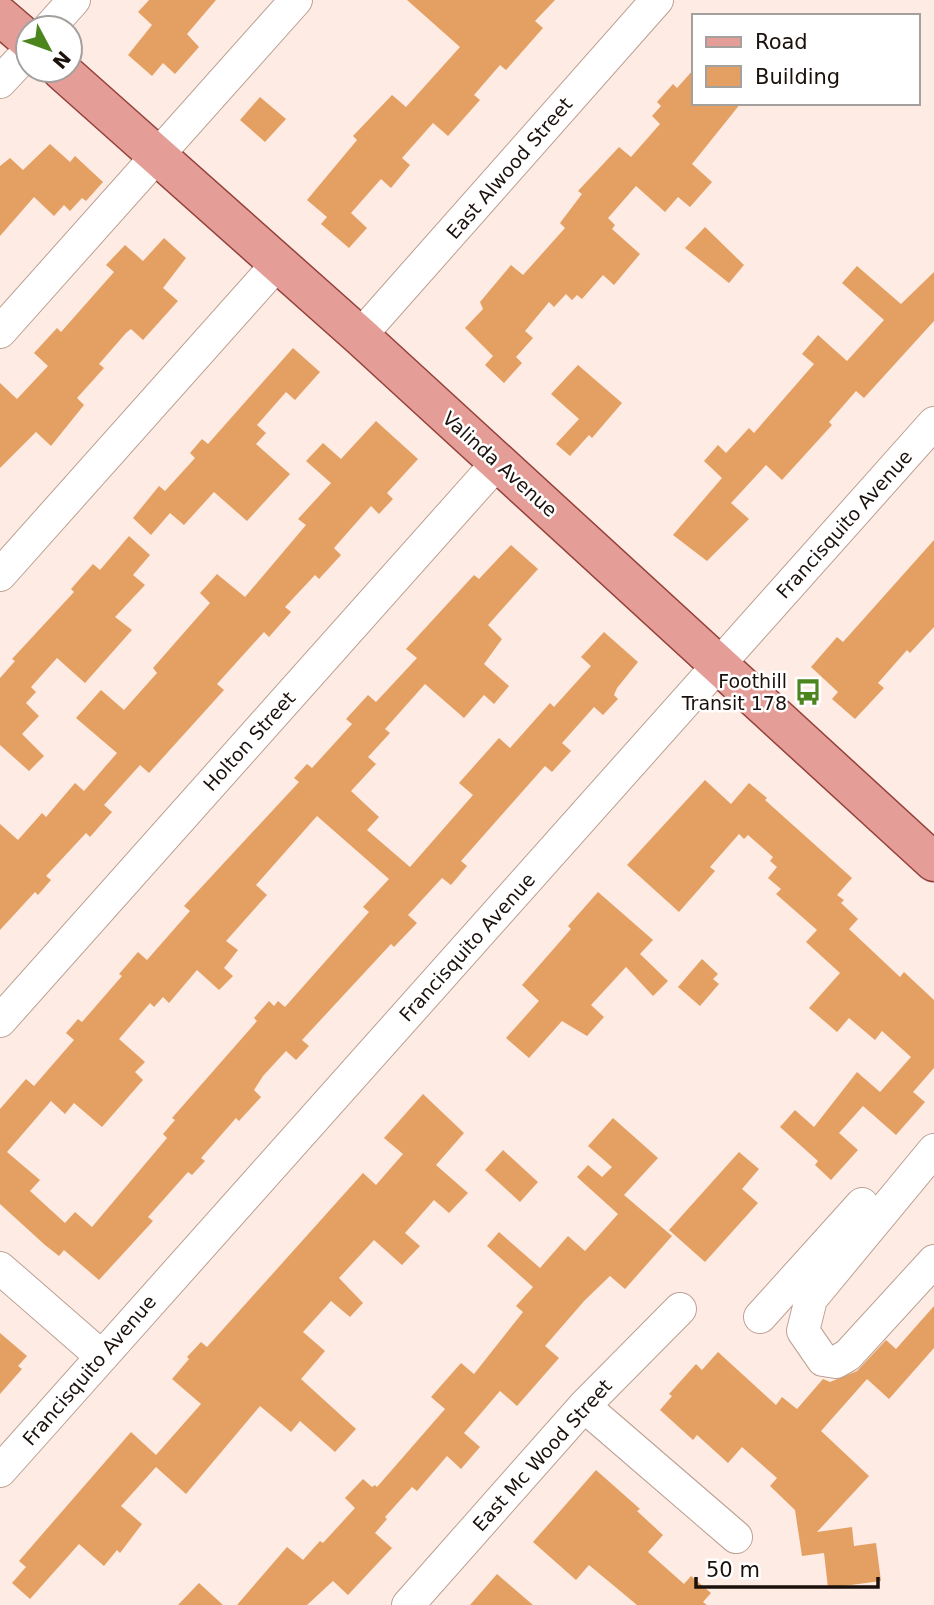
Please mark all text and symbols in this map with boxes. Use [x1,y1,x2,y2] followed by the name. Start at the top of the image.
[14,14,84,84] north arrow
[692,14,920,105] legend
[755,30,808,54] text: Road
[48,47,75,73] text: N
[755,65,840,89] text: Building
[442,93,576,243] street label: East Alwood Street
[438,407,562,521] street label: Valinda Avenue
[772,445,916,603] street label: Francisquito Avenue
[681,670,787,714] place label: Foothill Transit 178
[793,677,823,707] bus stop icon: Foothill Transit 178
[199,687,299,795] street label: Holton Street
[395,868,539,1026] street label: Francisquito Avenue
[18,1290,160,1450] street label: Francisquito Avenue
[468,1375,616,1535] street label: East Mc Wood Street
[696,1546,878,1590] scale bar
[706,1558,760,1582] text: 50 m

